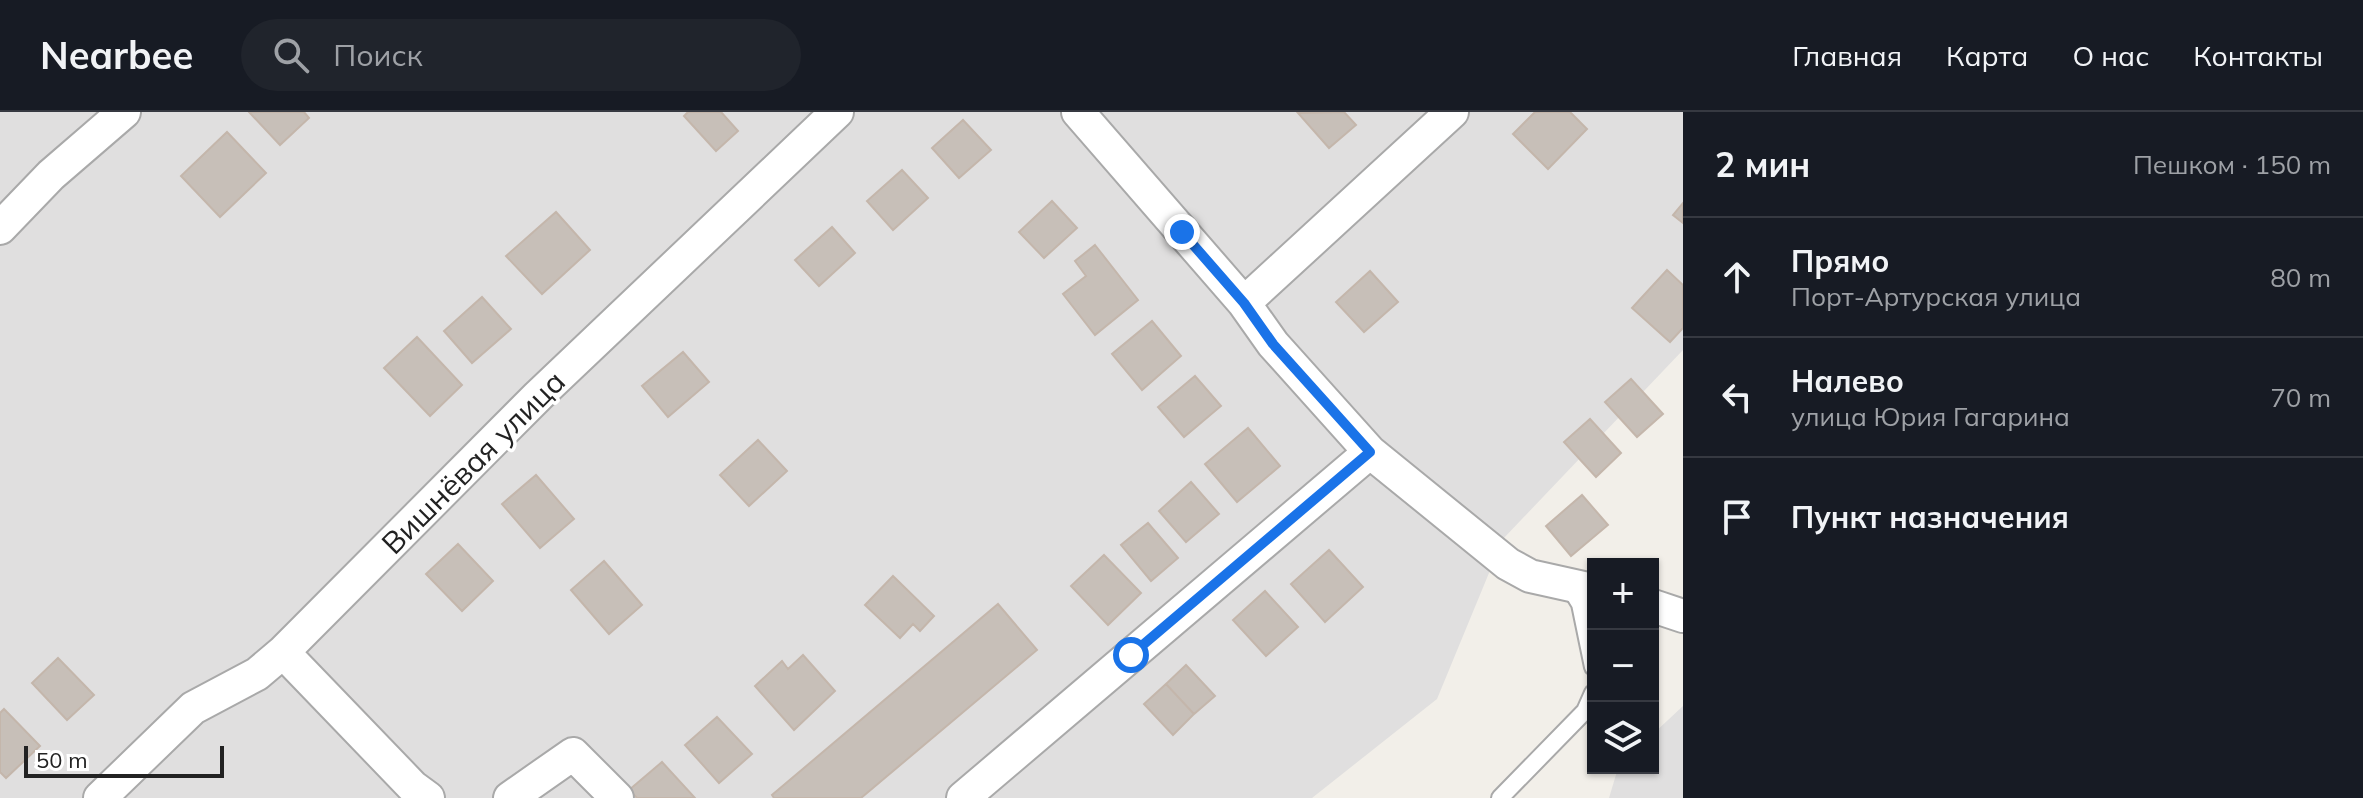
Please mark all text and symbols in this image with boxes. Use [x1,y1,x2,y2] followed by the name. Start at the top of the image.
[241,19,801,91] search box
[40,31,193,79] text: Nearbee
[269,33,313,77] icon: search
[333,36,423,74] text: Поиск
[1792,38,1902,73] text: Главная
[1946,38,2028,73] text: Карта
[2072,38,2149,73] text: О нас
[2193,38,2323,73] text: Контакты
[1715,143,1810,186] text: 2 мин
[2133,148,2331,181] text: Пешком · 150 m
[1164,214,1200,250] route end
[1791,242,1889,280] text: Прямо
[1715,255,1759,299] icon: ahead
[2270,261,2331,294] text: 80 m
[1791,280,2081,313] text: Порт-Артурская улица
[373,362,573,562] street label: Вишнёвая улица
[1791,362,1904,400] text: Налево
[1715,375,1759,419] icon: left
[2270,381,2331,414] text: 70 m
[1791,400,2070,433] text: улица Юрия Гагарина
[1715,495,1759,539] icon: arrive
[1791,498,2069,536] text: Пункт назначения
[1587,558,1659,774] map controls
[1587,558,1659,630] button: +
[1587,630,1659,702] button: −
[1113,637,1149,673] route start
[1587,702,1659,774] button: layers
[24,742,224,778] scale bar
[36,746,87,774] text: 50 m

